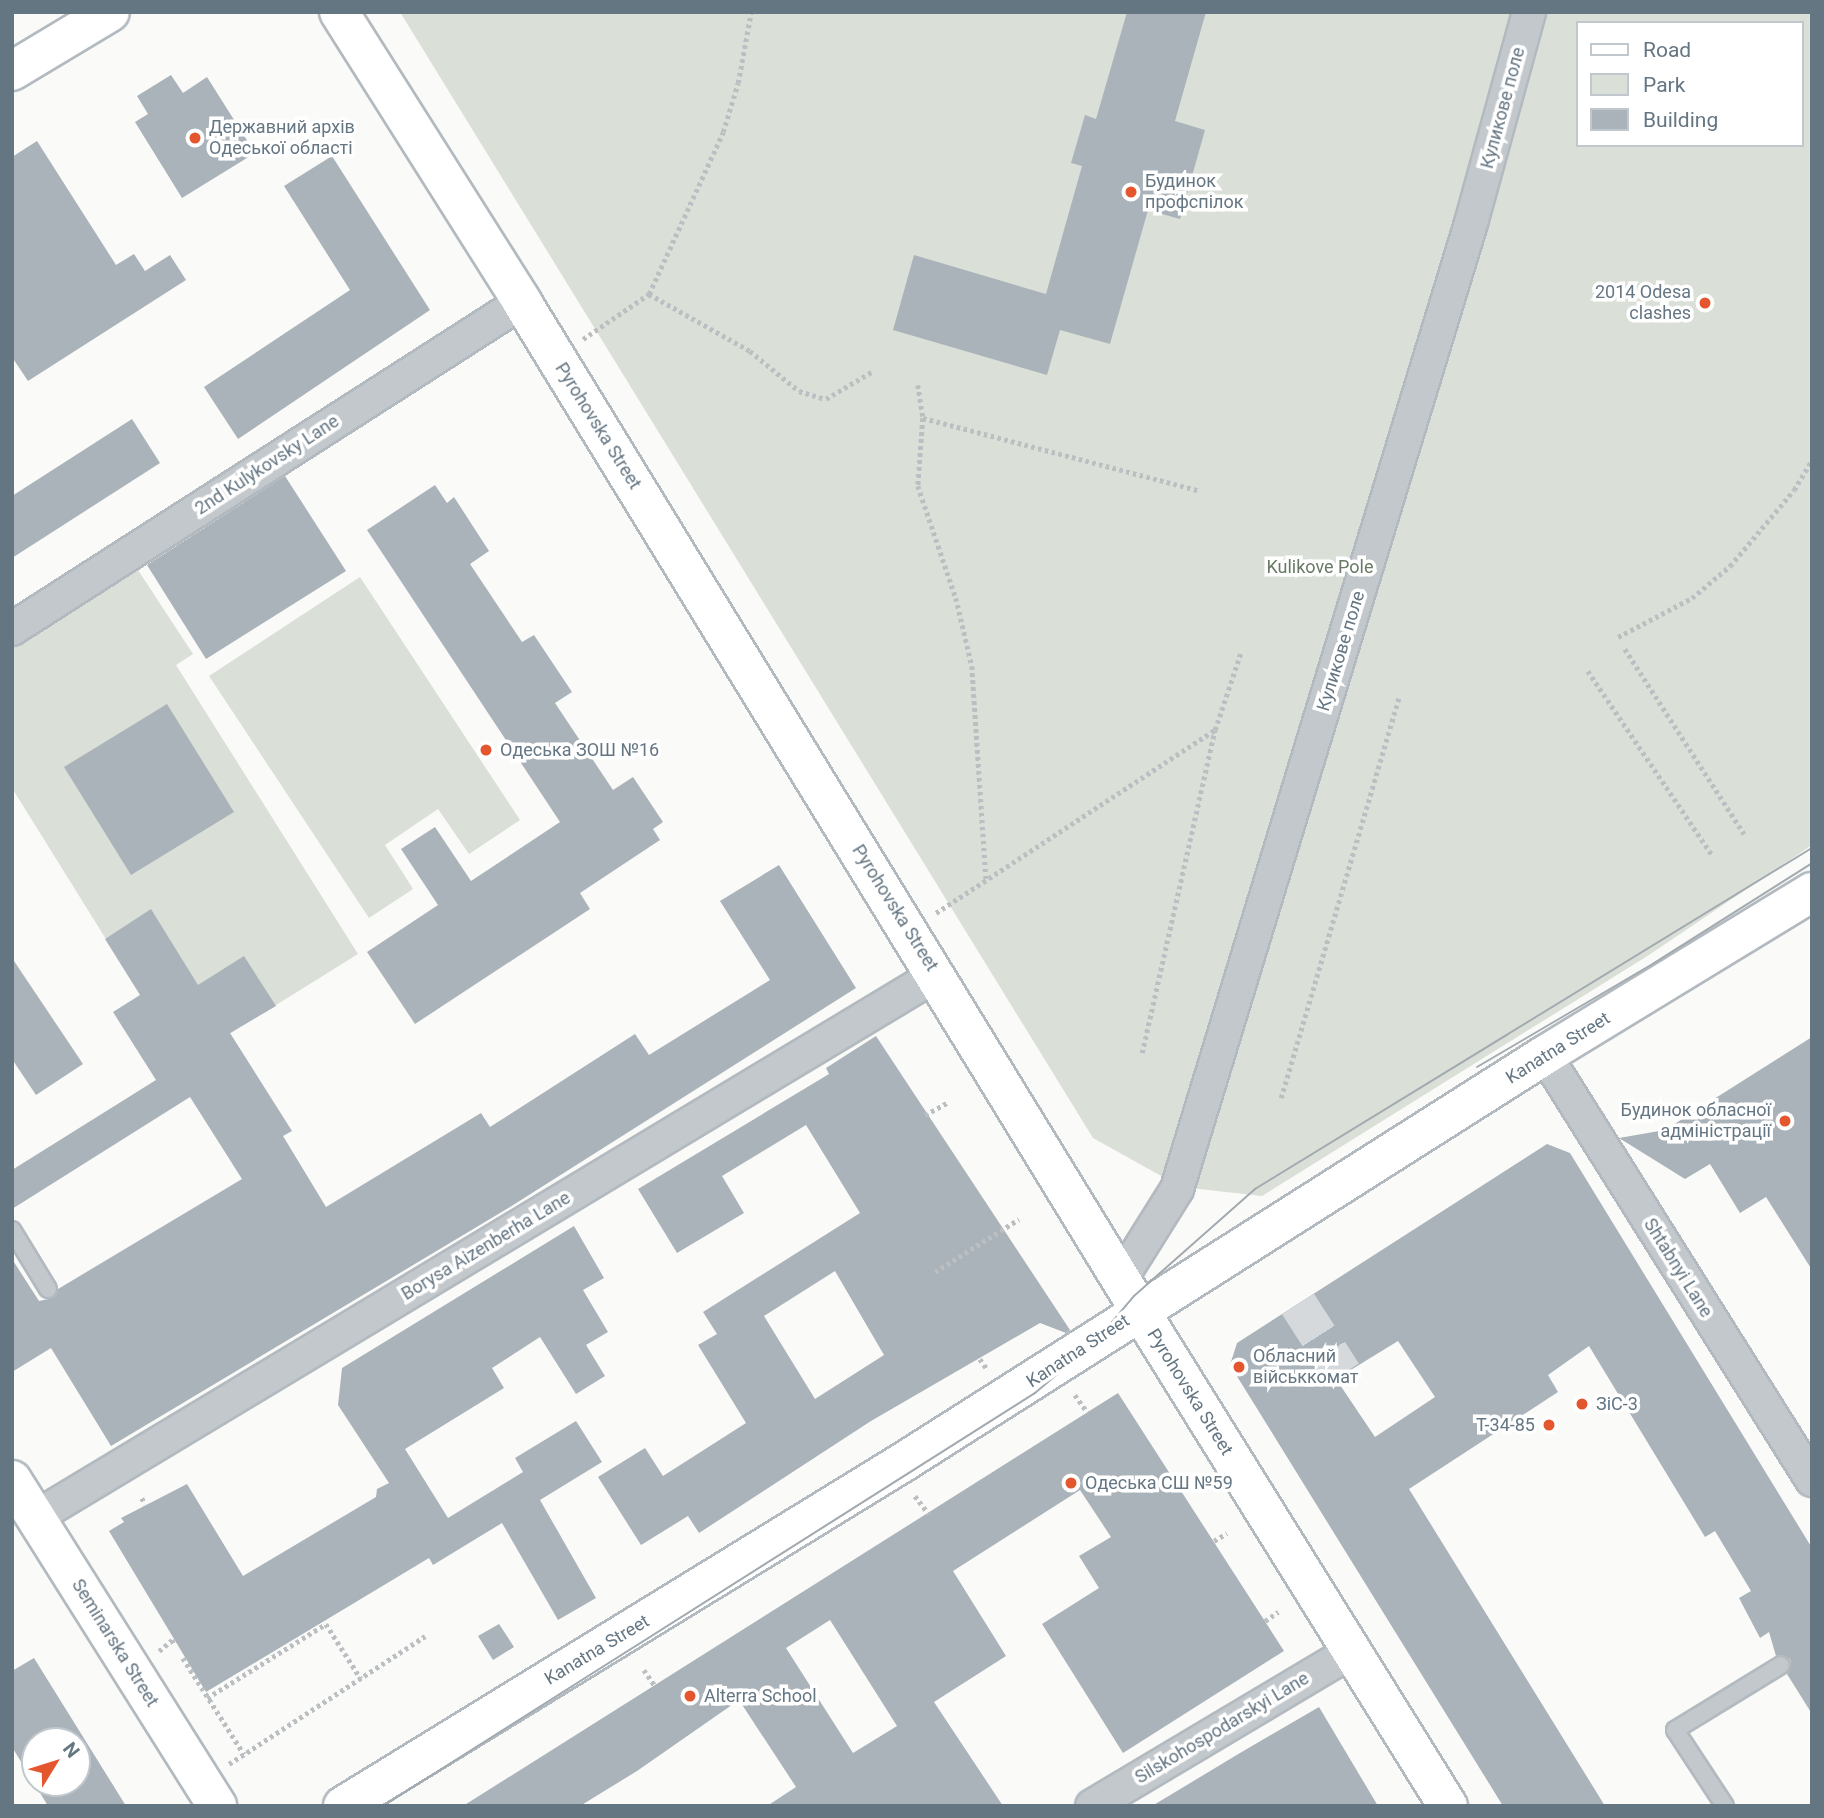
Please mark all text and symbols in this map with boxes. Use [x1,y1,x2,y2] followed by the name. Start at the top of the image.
[1576,21,1803,147] legend
[1643,38,1691,62] text: Road
[1476,45,1530,171] street label: Куликове поле
[1643,73,1685,97] text: Park
[1643,108,1718,132] text: Building
[209,117,355,160] place label: Державний архів Одеської області
[187,130,203,146] marker: Державний архів Одеської області
[1145,171,1243,214] place label: Будинок профспілок
[1123,184,1139,200] marker: Будинок профспілок
[1595,282,1691,324] place label: 2014 Odesa clashes
[1697,295,1713,311] marker: 2014 Odesa clashes
[550,359,646,493] street label: Pyrohovska Street
[191,410,343,520] street label: 2nd Kulykovsky Lane
[1266,556,1374,578] park label: Kulikove Pole
[1312,588,1370,714] street label: Куликове поле
[500,739,659,761] place label: Одеська ЗОШ №16
[478,742,494,758] marker: Одеська ЗОШ №16
[847,841,943,975] street label: Pyrohovska Street
[1502,1007,1614,1089] street label: Kanatna Street
[1621,1100,1771,1142] place label: Будинок обласної адміністрації
[1777,1113,1793,1129] marker: Будинок обласної адміністрації
[398,1187,574,1305] street label: Borysa Aizenberha Lane
[1639,1215,1717,1321] street label: Shtabnyi Lane
[1022,1310,1134,1392] street label: Kanatna Street
[1142,1325,1238,1459] street label: Pyrohovska Street
[1253,1346,1358,1388] place label: Обласний військкомат
[1231,1359,1247,1375] marker: Обласний військкомат
[1596,1393,1638,1415] place label: ЗіС-3
[1574,1396,1590,1412] marker: ЗіС-3
[1476,1414,1535,1436] place label: Т-34-85
[1541,1417,1557,1433] marker: Т-34-85
[1085,1472,1233,1494] place label: Одеська CШ №59
[1063,1475,1079,1491] marker: Одеська CШ №59
[67,1575,163,1711] street label: Seminarska Street
[541,1610,653,1690] street label: Kanatna Street
[1131,1668,1313,1788] street label: Silskohospodarskyi Lane
[704,1685,817,1707] place label: Alterra School
[682,1688,698,1704] marker: Alterra School
[21,1727,91,1797] north arrow
[58,1738,85,1762] text: N

